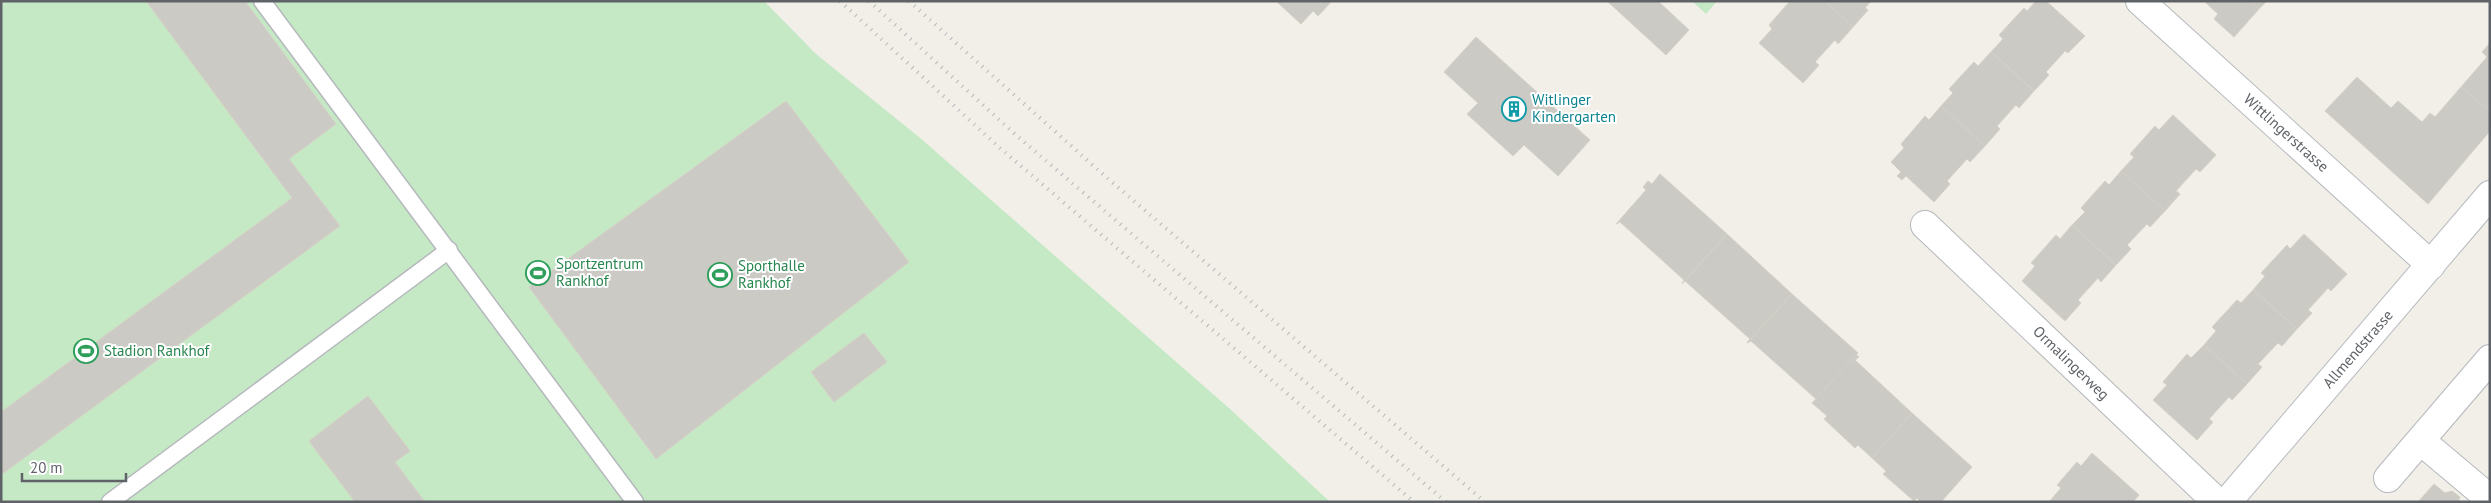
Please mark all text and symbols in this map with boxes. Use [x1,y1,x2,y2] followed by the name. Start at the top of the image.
[2240,89,2333,176] street label: Wittlingerstrasse
[1532,90,1616,126] place label: Witlinger Kindergarten
[1501,96,1527,122] building icon: Witlinger Kindergarten
[556,254,644,290] place label: Sportzentrum Rankhof
[738,256,805,292] place label: Sporthalle Rankhof
[525,260,551,286] sports icon: Sportzentrum Rankhof
[707,262,733,288] sports icon: Sporthalle Rankhof
[2318,306,2397,392] street label: Allmendstrasse
[2029,322,2113,404] street label: Ormalingerweg
[73,338,99,364] sports icon: Stadion Rankhof
[104,341,211,360] place label: Stadion Rankhof
[22,450,126,482] scale bar
[30,458,63,477] text: 20 m

